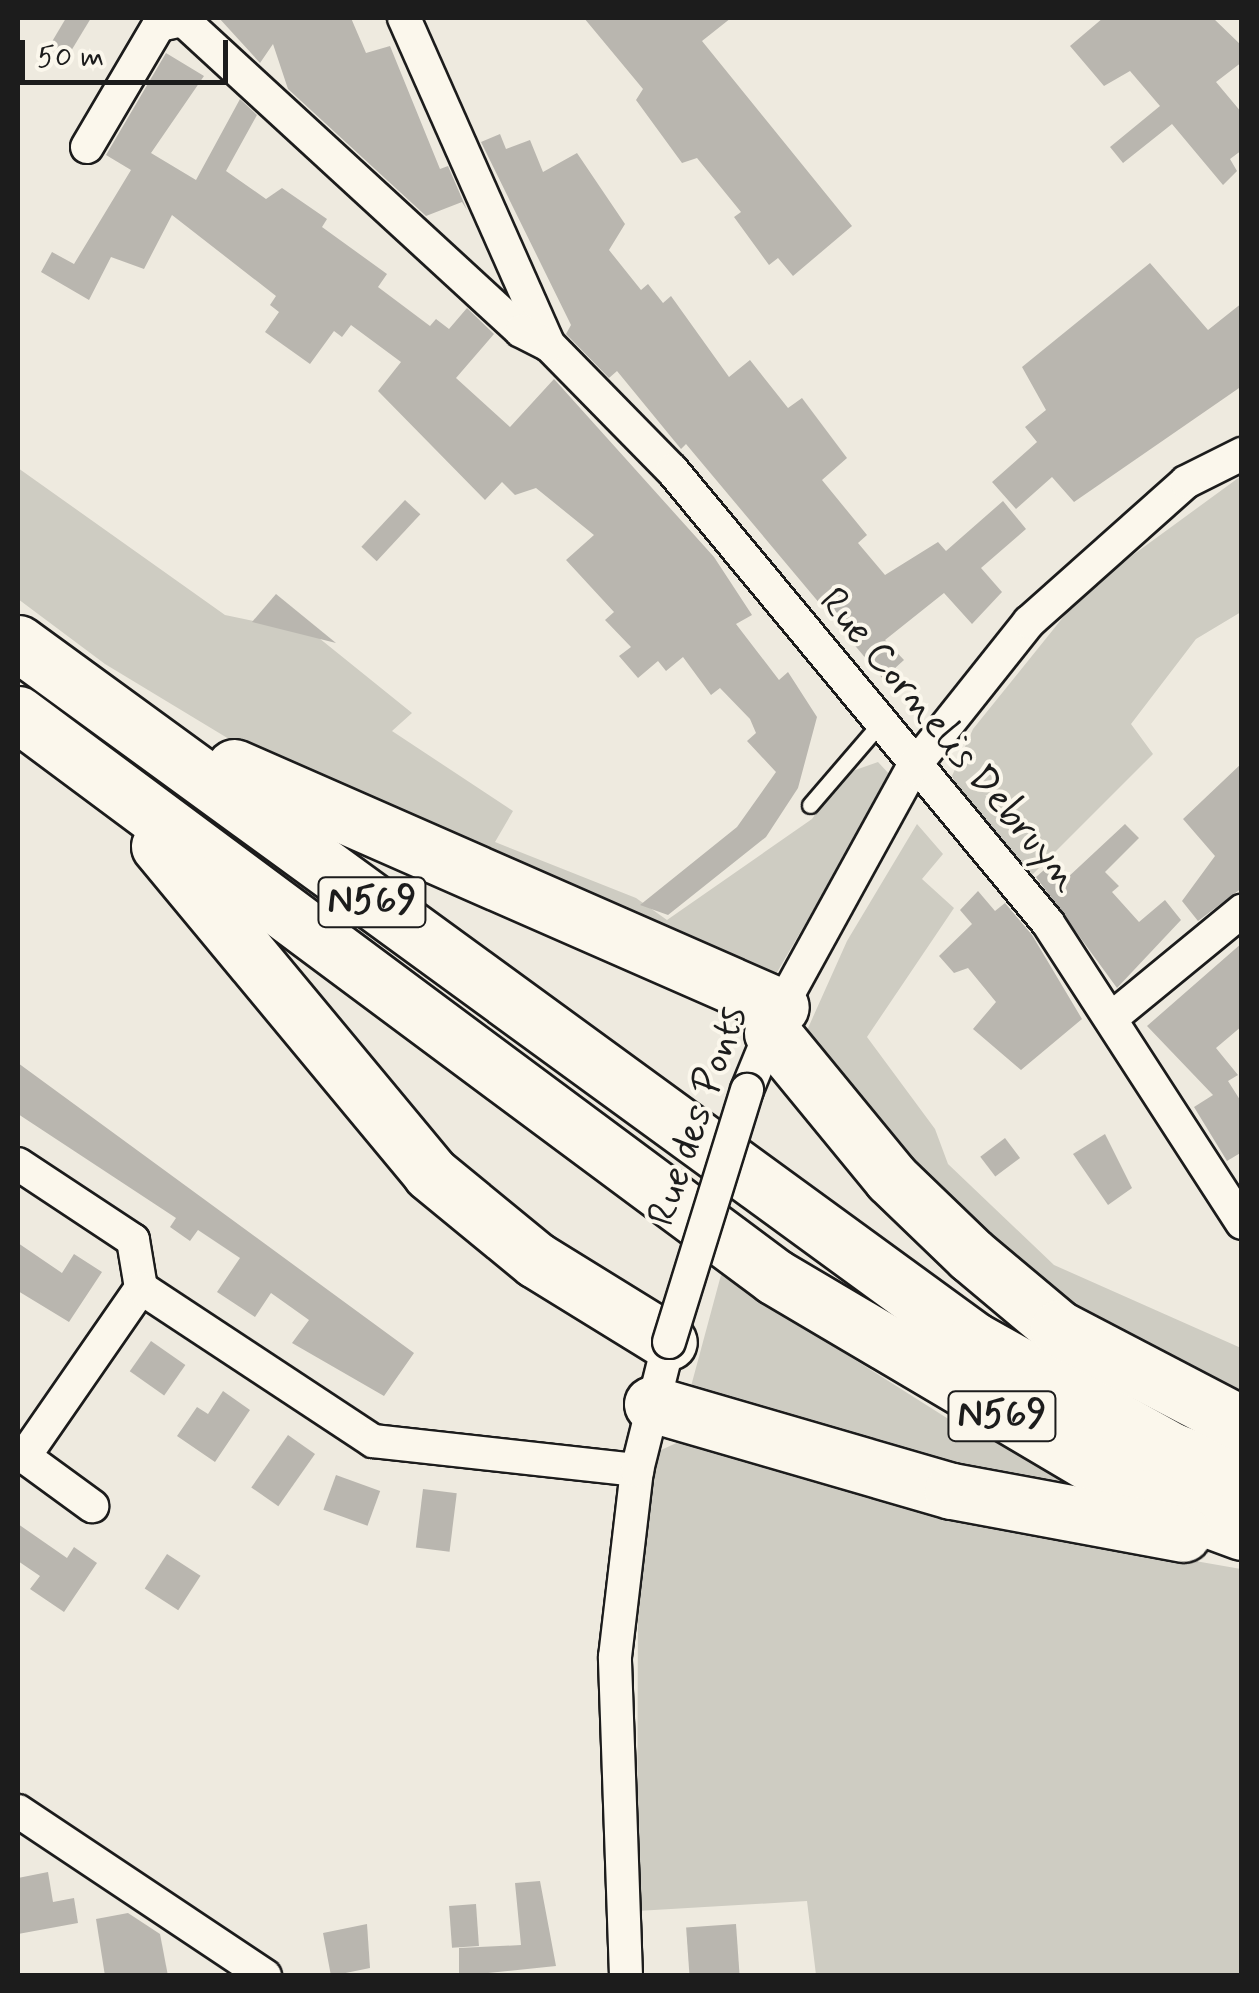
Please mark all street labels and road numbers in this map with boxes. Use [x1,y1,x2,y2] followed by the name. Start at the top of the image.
[810,581,1088,899] street label: Rue Cornelis Debruyn
[317,869,427,935] road number: N569
[638,999,758,1233] street label: Rue des Ponts
[947,1383,1057,1449] road number: N569

